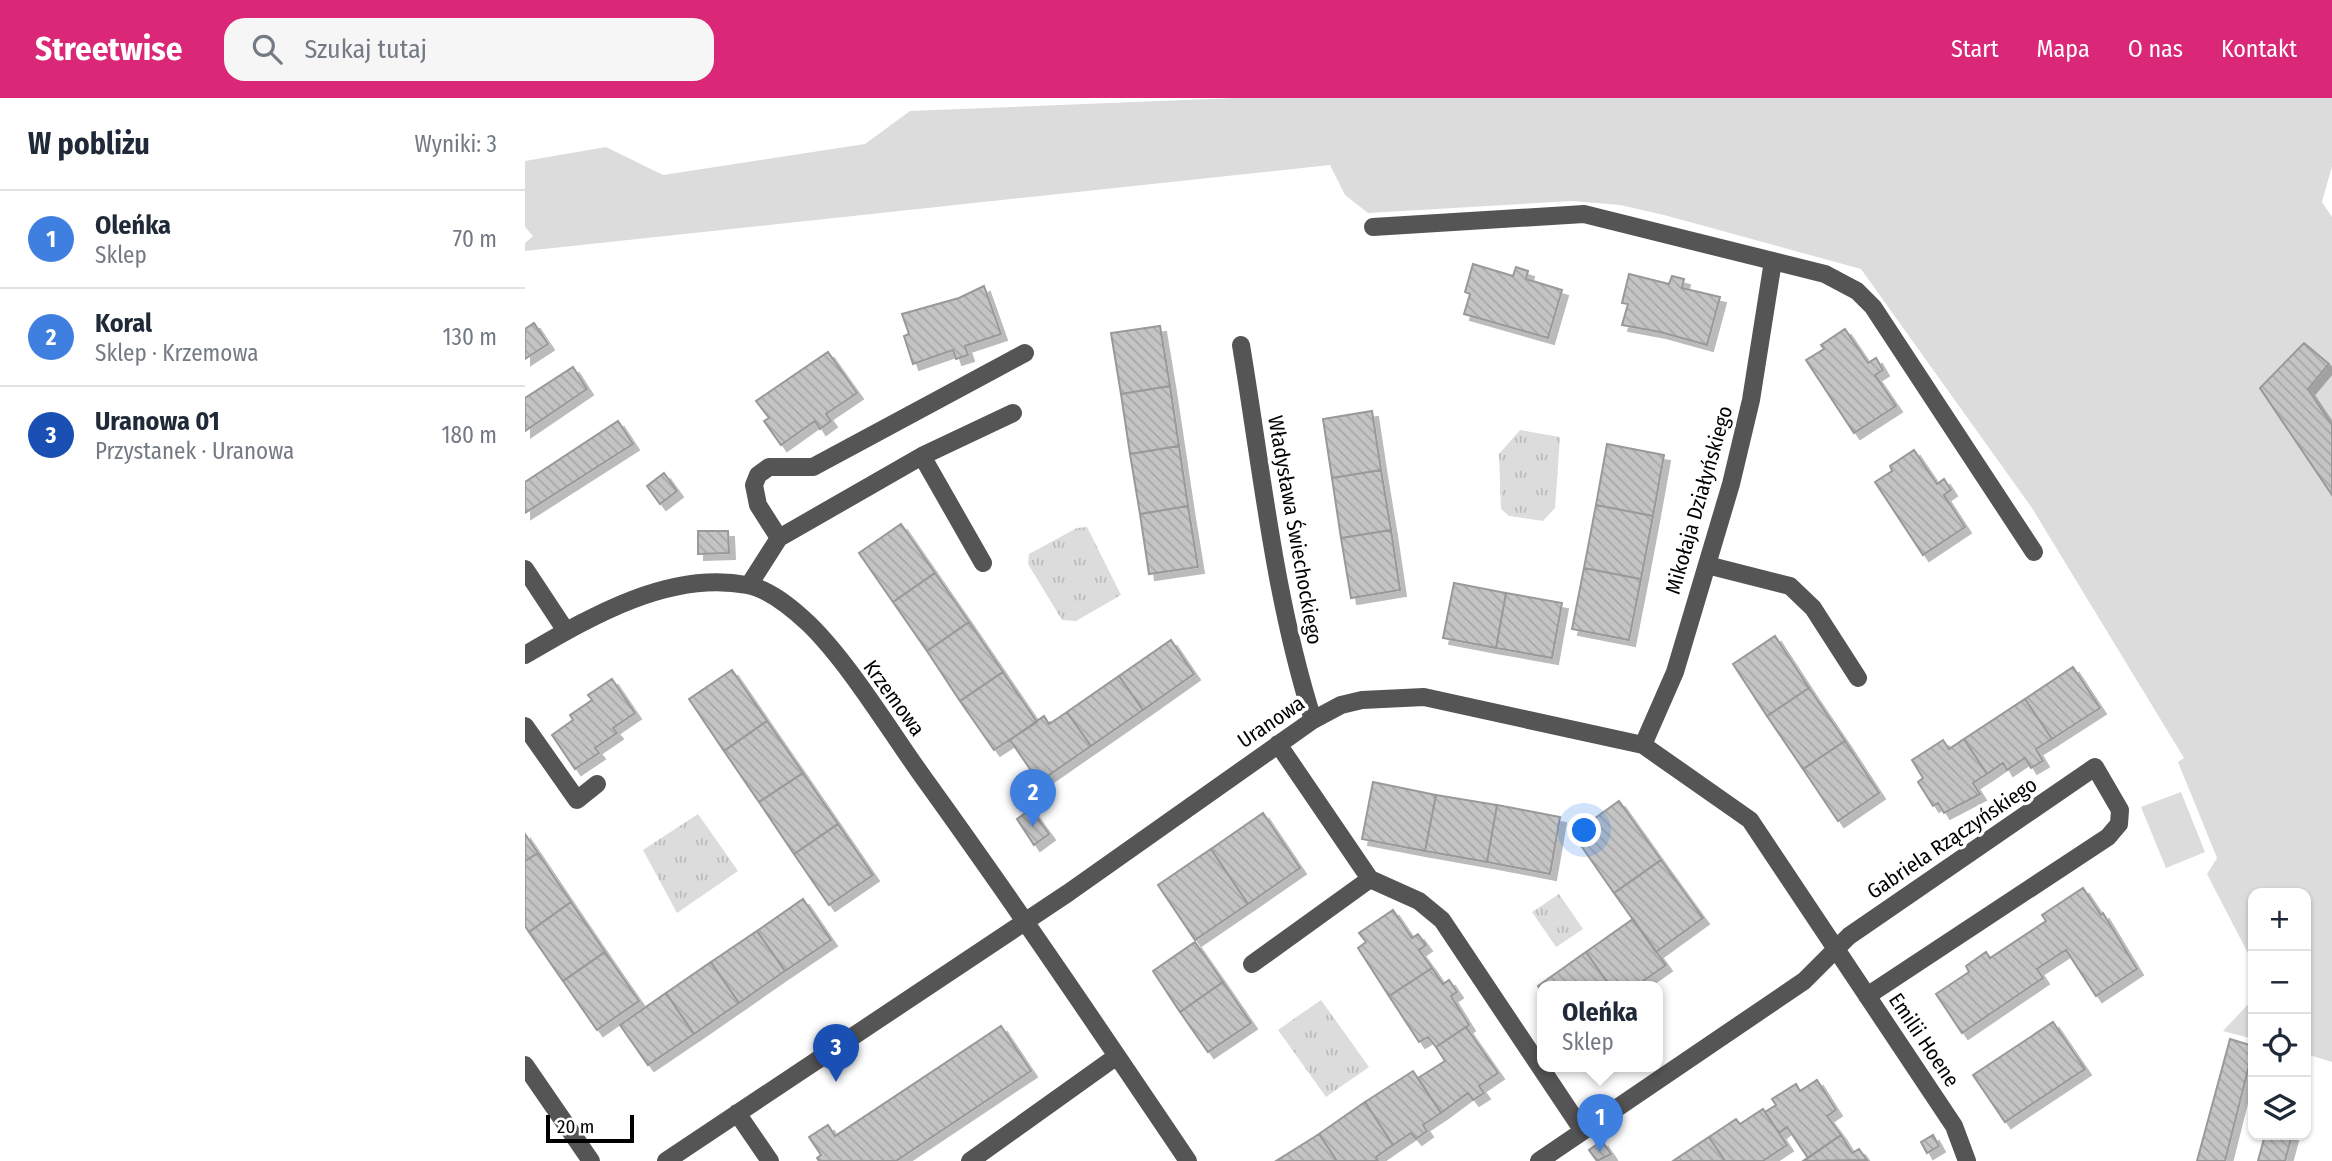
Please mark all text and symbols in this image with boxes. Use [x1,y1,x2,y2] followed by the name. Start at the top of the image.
[224,18,714,81] search box
[35,29,182,69] text: Streetwise
[248,30,286,68] icon: search
[304,34,427,65] text: Szukaj tutaj
[1951,35,1999,63] text: Start
[2037,35,2090,63] text: Mapa
[2128,35,2183,63] text: O nas
[2221,35,2297,63] text: Kontakt
[28,126,150,162] text: W pobliżu
[414,130,497,158] text: Wyniki: 3
[95,210,171,241] text: Oleńka
[46,225,56,253] text: 1
[453,225,497,253] text: 70 m
[95,241,147,269] text: Sklep
[95,308,152,339] text: Koral
[46,323,56,351] text: 2
[443,323,497,351] text: 130 m
[95,339,258,367] text: Sklep · Krzemowa
[1660,403,1738,597] street label: Mikołaja Działyńskiego
[95,406,220,437] text: Uranowa 01
[1262,414,1328,646] street label: Władysława Świechockiego
[46,421,56,449] text: 3
[441,421,497,449] text: 180 m
[95,437,294,465] text: Przystanek · Uranowa
[858,655,930,741] street label: Krzemowa
[1233,690,1309,754] street label: Uranowa
[1010,769,1056,827] pin: 2
[1862,771,2042,905] street label: Gabriela Rzączyńskiego
[1567,813,1601,847] your location
[2248,888,2311,1140] map controls
[2248,888,2311,951] button: +
[2248,951,2311,1014] button: −
[1537,981,1663,1072] popup
[1883,988,1965,1092] street label: Emilii Hoene
[1562,997,1638,1028] text: Oleńka
[2248,1014,2311,1077] button: locate
[813,1024,859,1082] pin: 3
[1562,1028,1614,1056] text: Sklep
[2248,1077,2311,1140] button: layers
[1577,1094,1623,1152] pin: 1
[546,1112,633,1144] scale bar
[557,1115,594,1138] text: 20 m

